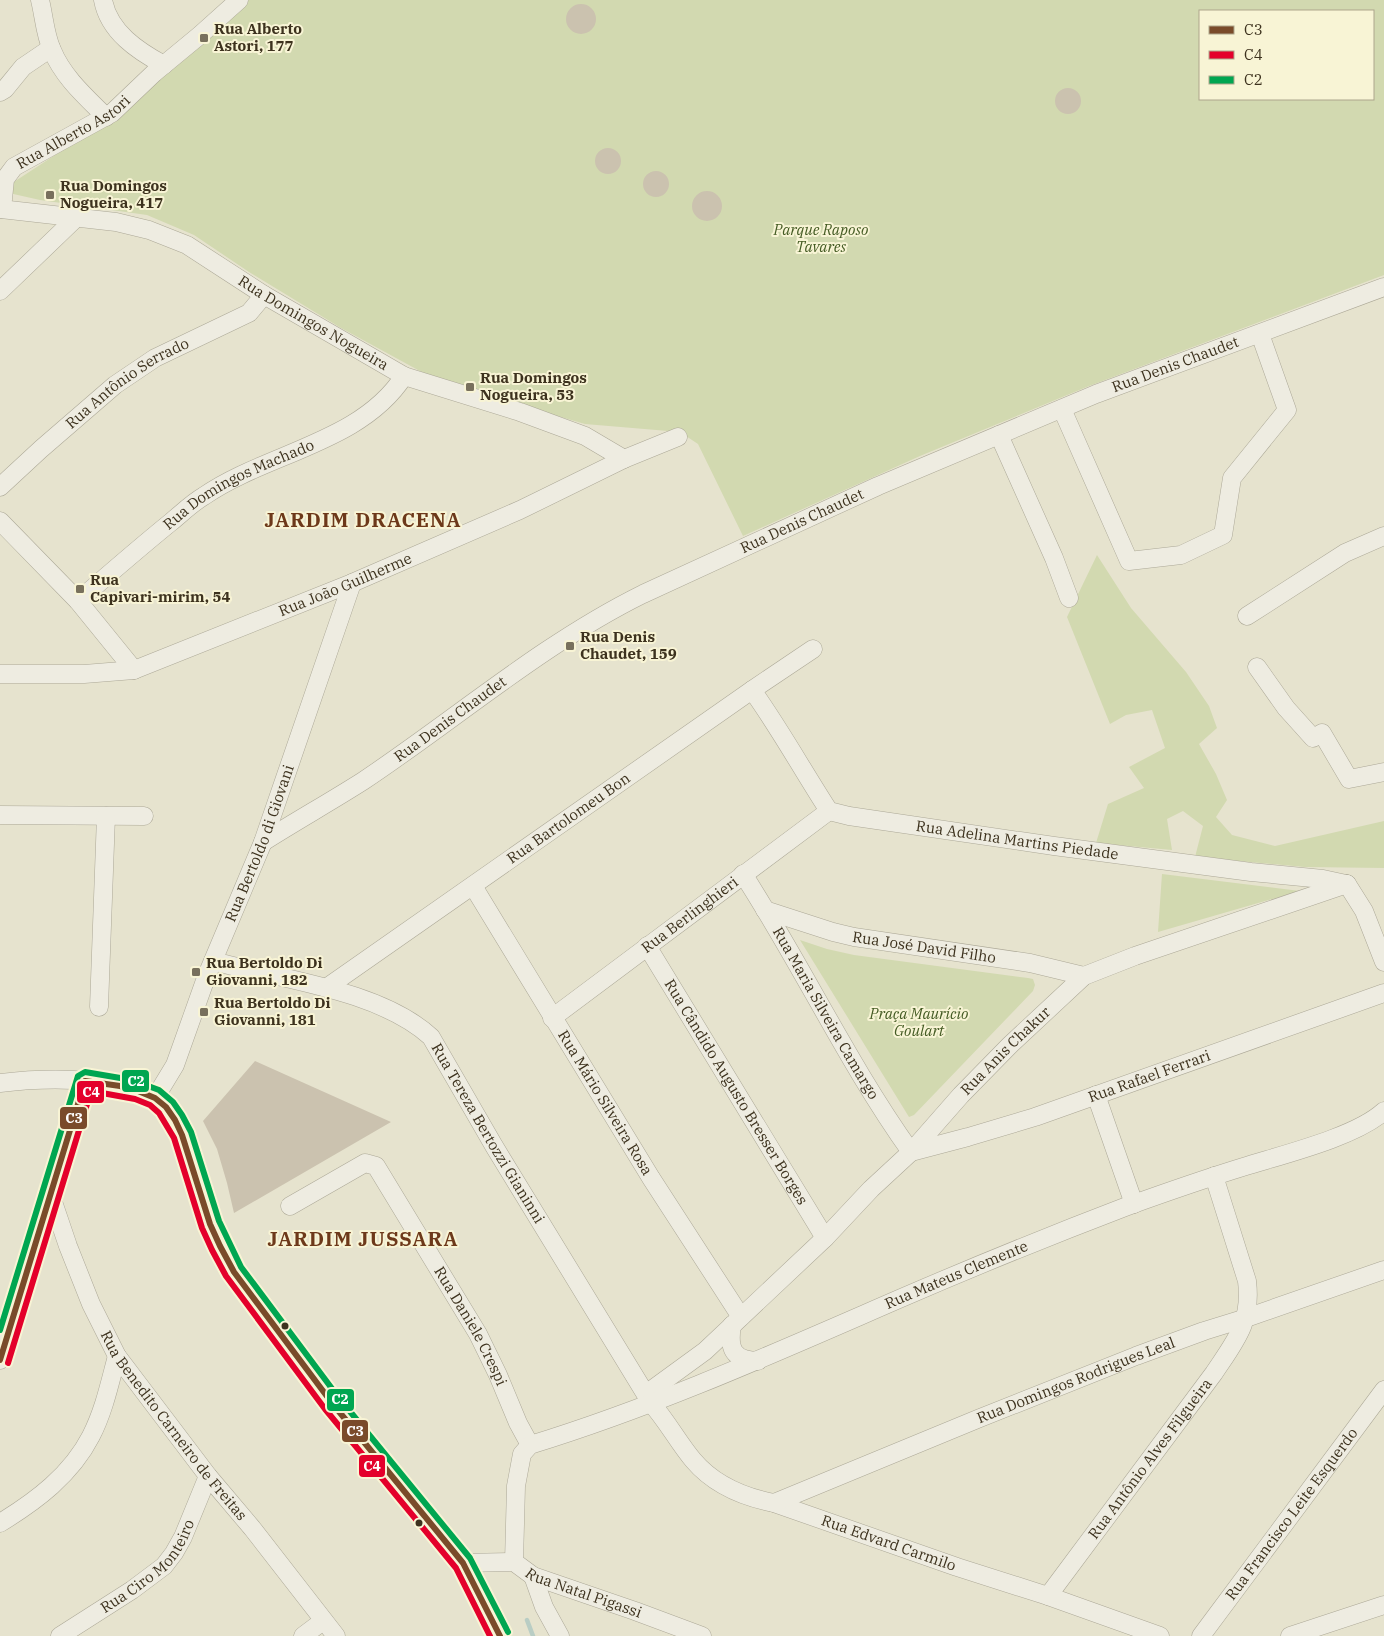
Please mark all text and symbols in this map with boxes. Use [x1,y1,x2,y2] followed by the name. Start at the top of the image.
[1199,10,1374,100] legend
[214,19,302,55] place label: Rua Alberto Astori, 177
[1244,20,1263,39] text: C3
[198,32,210,44] marker: Rua Alberto Astori, 177
[1244,45,1263,64] text: C4
[1244,70,1263,89] text: C2
[13,91,134,173] street label: Rua Alberto Astori
[60,176,167,212] place label: Rua Domingos Nogueira, 417
[44,189,56,201] marker: Rua Domingos Nogueira, 417
[773,220,868,256] park label: Parque Raposo Tavares
[235,271,392,374] street label: Rua Domingos Nogueira
[1109,332,1241,396] street label: Rua Denis Chaudet
[61,333,192,432] street label: Rua Antônio Serrado
[480,368,587,404] place label: Rua Domingos Nogueira, 53
[464,381,476,393] marker: Rua Domingos Nogueira, 53
[159,435,317,534] street label: Rua Domingos Machado
[737,484,866,557] street label: Rua Denis Chaudet
[264,506,462,533] district label: JARDIM DRACENA
[276,548,415,620] street label: Rua João Guilherme
[90,570,231,606] place label: Rua Capivari-mirim, 54
[74,583,86,595] marker: Rua Capivari-mirim, 54
[580,627,677,663] place label: Rua Denis Chaudet, 159
[564,640,576,652] marker: Rua Denis Chaudet, 159
[390,672,510,766] street label: Rua Denis Chaudet
[220,762,298,925] street label: Rua Bertoldo di Giovani
[503,768,634,868] street label: Rua Bartolomeu Bon
[915,816,1120,863] street label: Rua Adelina Martins Piedade
[637,872,742,957] street label: Rua Berlinghieri
[769,923,883,1103] street label: Rua Maria Silveira Camargo
[851,927,997,967] street label: Rua José David Filho
[206,953,323,989] place label: Rua Bertoldo Di Giovanni, 182
[190,966,202,978] marker: Rua Bertoldo Di Giovanni, 182
[660,975,812,1208] street label: Rua Cândido Augusto Bresser Borges
[214,993,331,1029] place label: Rua Bertoldo Di Giovanni, 181
[956,1002,1054,1099] street label: Rua Anis Chakur
[869,1004,968,1040] park label: Praça Maurício Goulart
[198,1006,210,1018] marker: Rua Bertoldo Di Giovanni, 181
[554,1027,657,1179] street label: Rua Mário Silveira Rosa
[428,1040,549,1227] street label: Rua Tereza Bertozzi Gianinni
[1085,1045,1213,1106] street label: Rua Rafael Ferrari
[121,1069,150,1093] line badge: C2
[127,1072,145,1090] text: C2
[76,1080,105,1104] line badge: C4
[82,1083,100,1101] text: C4
[59,1106,88,1130] line badge: C3
[65,1109,83,1127] text: C3
[268,1225,458,1252] district label: JARDIM JUSSARA
[882,1236,1031,1313] street label: Rua Mateus Clemente
[430,1263,512,1389] street label: Rua Daniele Crespi
[280,1321,290,1331] unlabelled marker
[97,1327,252,1524] street label: Rua Benedito Carneiro de Freitas
[974,1333,1177,1427] street label: Rua Domingos Rodrigues Leal
[1084,1374,1216,1543] street label: Rua Antônio Alves Filgueira
[326,1388,355,1412] line badge: C2
[331,1390,349,1408] text: C2
[341,1419,369,1443] line badge: C3
[346,1422,364,1440] text: C3
[1221,1424,1362,1604] street label: Rua Francisco Leite Esquerdo
[358,1454,386,1478] line badge: C4
[363,1457,381,1475] text: C4
[819,1510,959,1575] street label: Rua Edvard Carmilo
[97,1517,198,1617] street label: Rua Ciro Monteiro
[414,1518,424,1528] unlabelled marker
[522,1563,645,1622] street label: Rua Natal Pigassi

